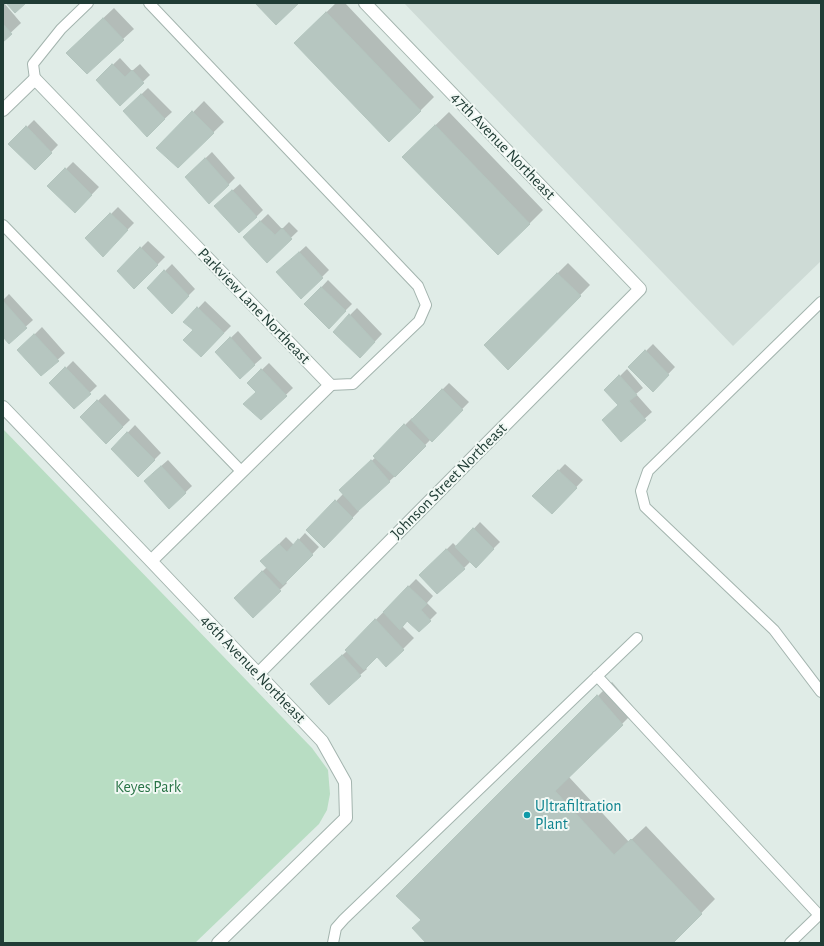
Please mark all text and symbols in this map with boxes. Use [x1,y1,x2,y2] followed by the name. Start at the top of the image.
[447,88,559,204] street label: 47th Avenue Northeast
[194,244,314,368] street label: Parkview Lane Northeast
[387,419,511,543] street label: Johnson Street Northeast
[196,611,310,727] street label: 46th Avenue Northeast
[115,777,181,797] park label: Keyes Park
[535,796,622,834] place label: Ultrafiltration Plant
[522,810,532,820] marker: Ultrafiltration Plant

